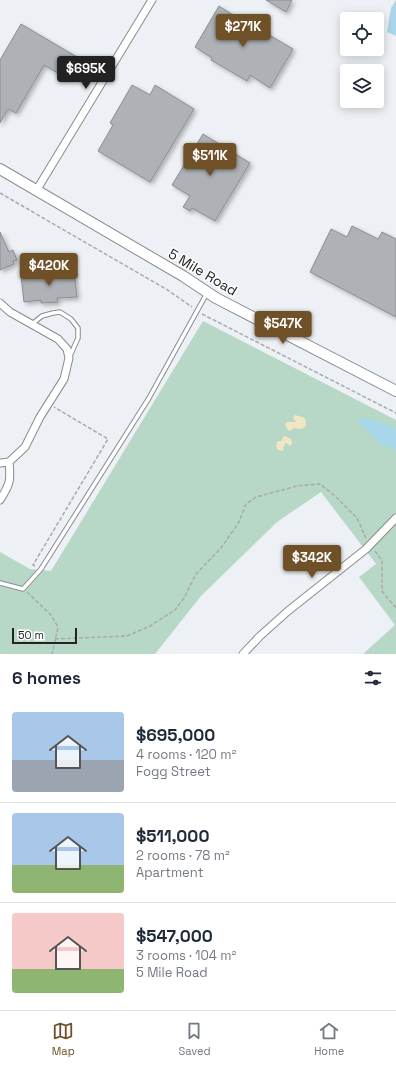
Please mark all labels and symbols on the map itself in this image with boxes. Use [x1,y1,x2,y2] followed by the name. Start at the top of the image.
[215,14,271,48] pin: $271K
[58,56,114,90] pin: $695K
[182,143,238,177] pin: $511K
[165,244,241,300] street label: 5 Mile Road
[21,253,77,287] pin: $420K
[255,311,311,345] pin: $547K
[284,545,340,579] pin: $342K
[12,626,77,645] scale bar

